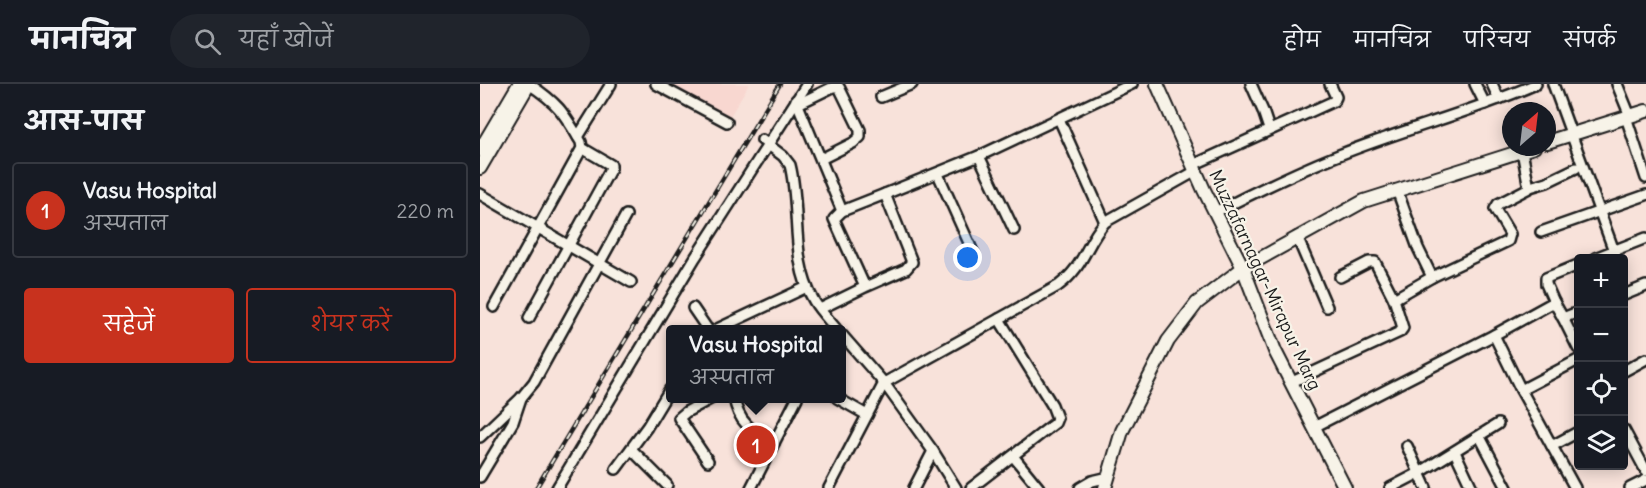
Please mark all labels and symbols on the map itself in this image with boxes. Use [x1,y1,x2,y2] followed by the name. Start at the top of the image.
[1502,102,1556,156] north arrow
[1204,166,1327,394] street label: Muzzafarnagar-Mirapur Marg
[953,243,982,272] your location
[736,422,776,468] pin: 1

